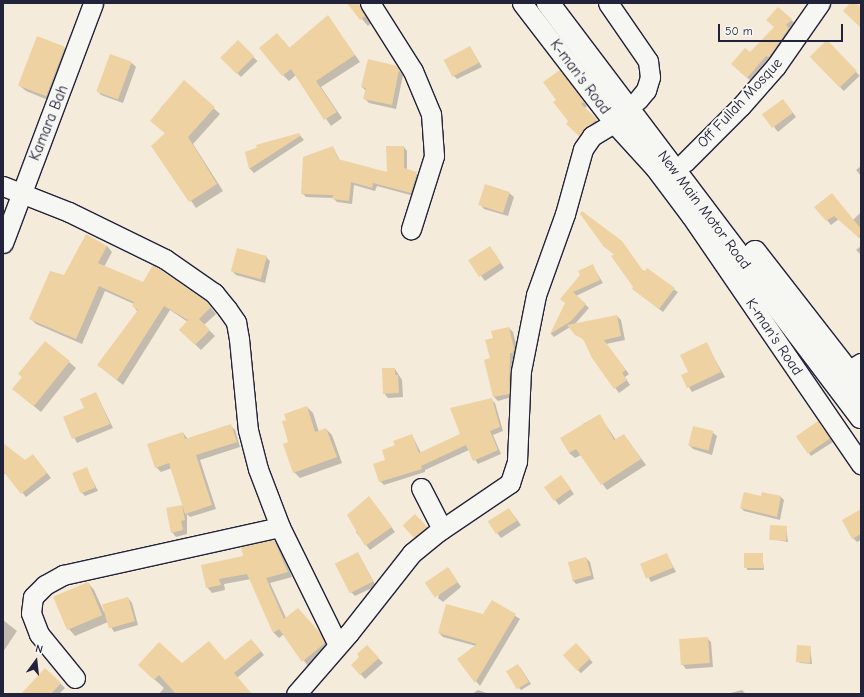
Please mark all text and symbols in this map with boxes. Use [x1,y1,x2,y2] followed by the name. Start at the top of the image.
[720,16,845,42] scale bar
[725,24,753,38] text: 50 m
[546,36,614,118] street label: K-man's Road
[694,54,786,152] street label: Off Fullah Mosque
[26,83,72,163] street label: Kamara Bah
[654,147,754,273] street label: New Main Motor Road
[742,295,806,379] street label: K-man's Road
[16,641,56,681] north arrow
[34,642,44,656] text: N

